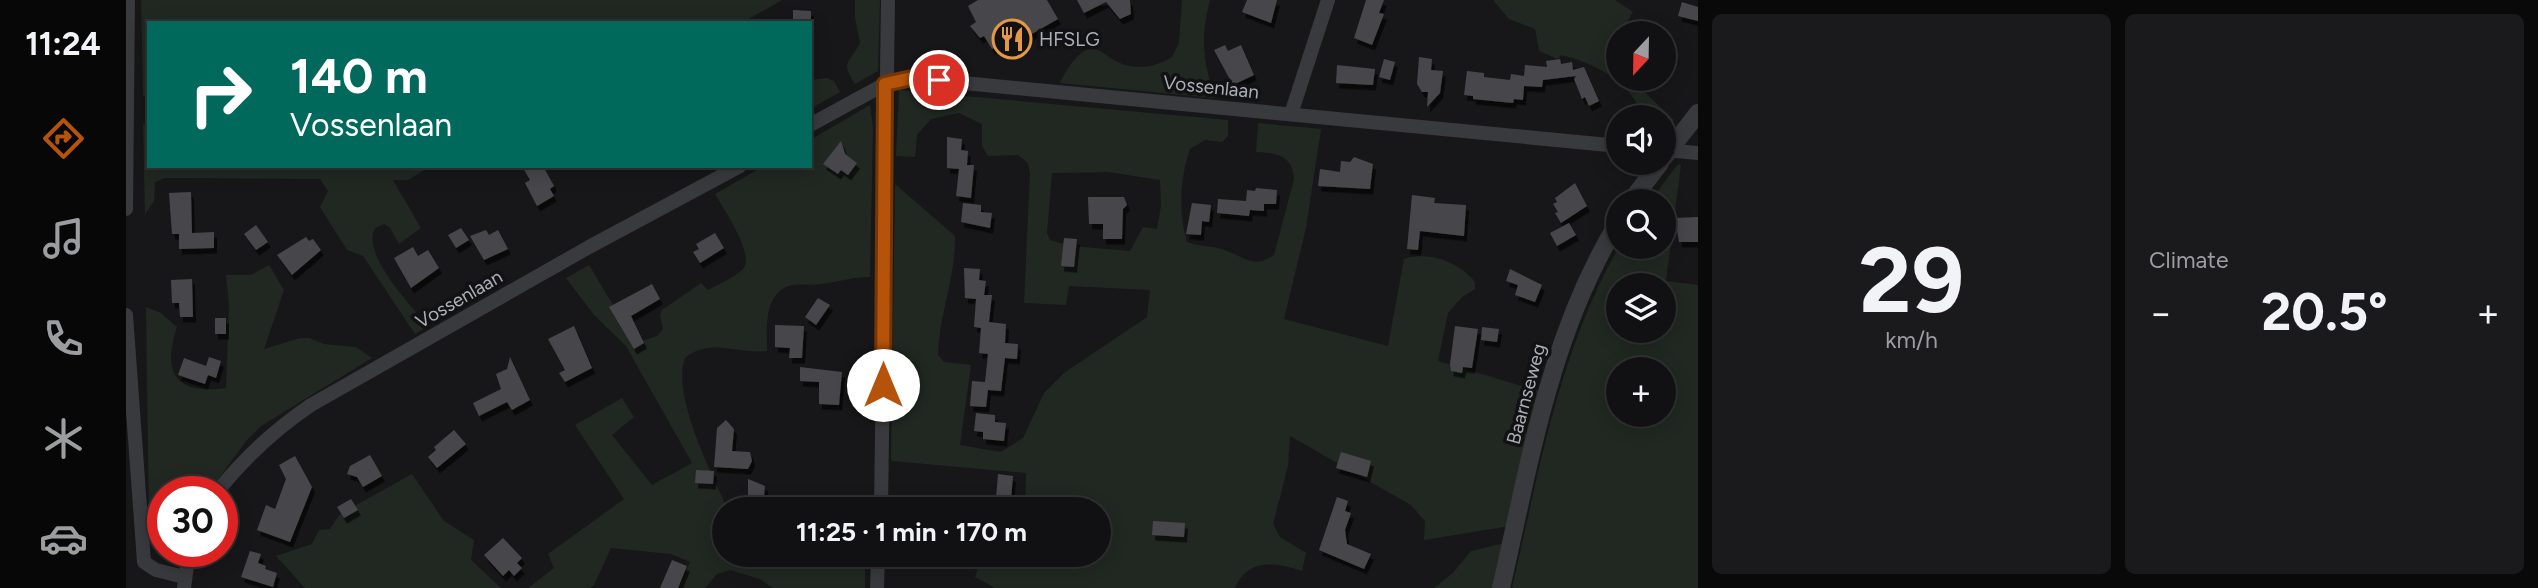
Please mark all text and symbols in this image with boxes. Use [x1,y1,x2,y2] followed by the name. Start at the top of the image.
[991,18,1033,60] restaurant icon: HFSLG
[1606,21,1676,91] north arrow
[1606,21,1676,427] map controls
[25,25,101,63] text: 11:24
[1039,28,1100,51] place label: HFSLG
[290,46,428,105] text: 140 m
[175,49,266,140] icon: right
[909,50,969,110] pin
[920,61,958,99] icon: arrive
[1162,71,1260,103] street label: Vossenlaan
[1606,105,1676,175] button: sound
[290,106,452,144] text: Vossenlaan
[39,114,88,163] icon: directions
[1606,189,1676,259] button: search
[39,214,88,263] icon: music
[1859,226,1964,335] text: 29
[2149,246,2228,274] text: Climate
[412,265,506,333] street label: Vossenlaan
[1606,273,1676,343] button: layers
[2261,281,2388,343] text: 20.5°
[2149,290,2173,336] text: −
[2476,290,2500,336] text: +
[39,314,88,363] icon: phone
[1885,326,1938,354] text: km/h
[1502,341,1550,447] street label: Baarnseweg
[846,348,920,422] position arrow
[1606,357,1676,427] button: +
[39,414,88,463] icon: climate
[147,476,238,567] speed limit sign: 30
[39,514,88,563] icon: car
[796,516,1027,548] text: 11:25 · 1 min · 170 m

